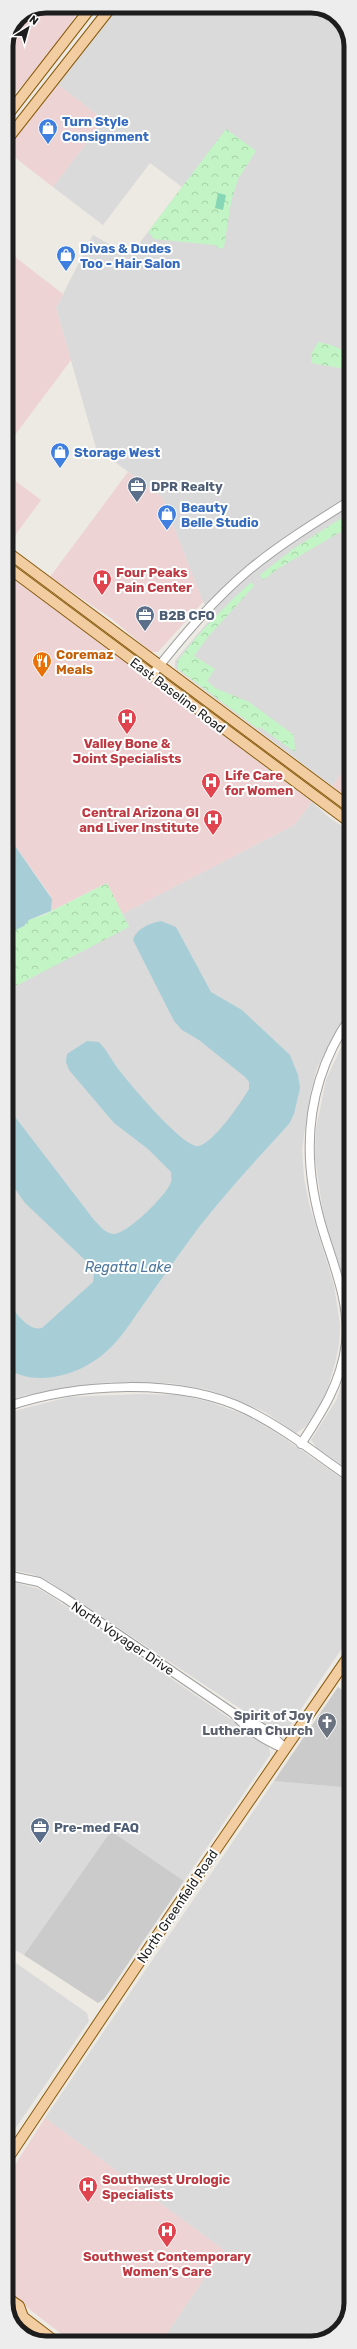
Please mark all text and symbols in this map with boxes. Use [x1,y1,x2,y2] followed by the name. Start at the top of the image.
[8,8,48,48] north arrow
[27,13,41,28] text: N
[62,114,149,144] place label: Turn Style Consignment
[37,117,59,145] shop icon: Turn Style Consignment
[80,241,180,271] place label: Divas & Dudes Too - Hair Salon
[55,244,77,272] shop icon: Divas & Dudes Too - Hair Salon
[49,441,71,469] shop icon: Storage West
[74,445,160,460] place label: Storage West
[126,475,148,503] office icon: DPR Realty
[151,479,223,494] place label: DPR Realty
[181,500,259,530] place label: Beauty Belle Studio
[156,503,178,531] shop icon: Beauty Belle Studio
[116,565,192,595] place label: Four Peaks Pain Center
[91,568,113,596] hospital icon: Four Peaks Pain Center
[134,604,156,632] office icon: B2B CFO
[159,608,215,623] place label: B2B CFO
[56,647,113,677] place label: Coremaz Meals
[31,650,53,678] restaurant icon: Coremaz Meals
[127,655,228,736] street label: East Baseline Road
[116,707,138,735] hospital icon: Valley Bone & Joint Specialists
[73,736,181,766] place label: Valley Bone & Joint Specialists
[225,768,293,798] place label: Life Care for Women
[200,771,222,799] hospital icon: Life Care for Women
[79,805,199,835] place label: Central Arizona GI and Liver Institute
[202,808,224,836] hospital icon: Central Arizona GI and Liver Institute
[85,1259,171,1276] water label: Regatta Lake
[68,1598,177,1679] street label: North Voyager Drive
[202,1708,313,1738] place label: Spirit of Joy Lutheran Church
[316,1711,338,1739] church icon: Spirit of Joy Lutheran Church
[29,1816,51,1844] office icon: Pre-med FAQ
[54,1820,139,1835] place label: Pre-med FAQ
[134,1847,221,1966] street label: North Greenfield Road
[102,2172,231,2202] place label: Southwest Urologic Specialists
[77,2175,99,2203] hospital icon: Southwest Urologic Specialists
[156,2220,178,2248] hospital icon: Southwest Contemporary Women’s Care
[83,2249,251,2279] place label: Southwest Contemporary Women’s Care

